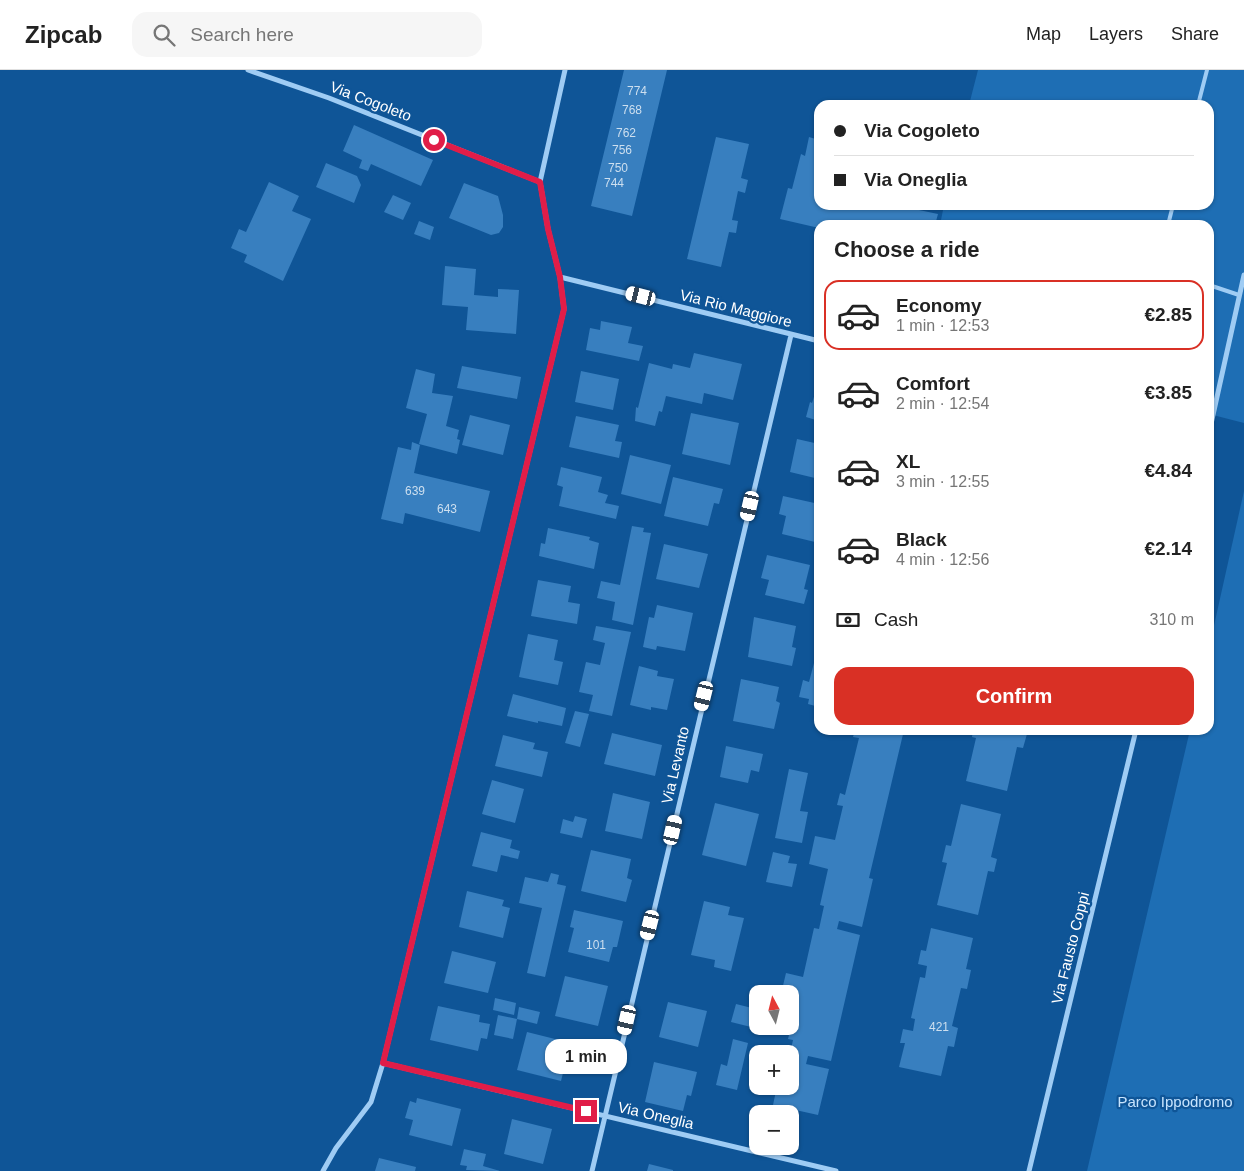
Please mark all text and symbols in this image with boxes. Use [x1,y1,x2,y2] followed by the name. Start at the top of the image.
[132,12,482,57] search box
[25,21,102,48] text: Zipcab
[150,21,178,49] icon: search
[190,24,294,45] text: Search here
[1026,24,1061,44] text: Map
[1089,24,1143,44] text: Layers
[1171,24,1219,44] text: Share
[328,78,414,124] street label: Via Cogoleto
[627,84,647,98] house number: 774
[622,103,642,117] house number: 768
[864,120,980,141] text: Via Cogoleto
[616,126,636,140] house number: 762
[423,129,445,151] route start
[612,143,632,157] house number: 756
[608,161,628,175] house number: 750
[864,169,967,190] text: Via Oneglia
[604,176,624,190] house number: 744
[834,237,979,262] text: Choose a ride
[624,285,657,307] car
[678,286,794,330] street label: Via Rio Maggiore
[836,293,881,338] icon: car
[896,295,982,316] text: Economy
[1144,304,1192,325] text: €2.85
[896,317,989,334] text: 1 min · 12:53
[836,371,881,416] icon: car
[896,373,970,394] text: Comfort
[1144,382,1192,403] text: €3.85
[896,395,989,412] text: 2 min · 12:54
[836,449,881,494] icon: car
[896,451,920,472] text: XL
[1144,460,1192,481] text: €4.84
[896,473,989,490] text: 3 min · 12:55
[405,484,425,498] house number: 639
[739,490,760,522] car
[437,502,457,516] house number: 643
[836,527,881,572] icon: car
[896,529,947,550] text: Black
[1144,538,1192,559] text: €2.14
[896,551,989,568] text: 4 min · 12:56
[834,606,862,634] icon: cash
[874,609,918,630] text: Cash
[1150,611,1194,628] text: 310 m
[834,667,1194,725] button: Confirm
[693,680,714,712] car
[658,725,692,805] street label: Via Levanto
[662,814,683,846] car
[1048,890,1092,1006] street label: Via Fausto Coppi
[639,909,660,941] car
[586,938,606,952] house number: 101
[749,985,799,1035] north arrow
[749,985,799,1155] map controls
[616,1004,637,1036] car
[929,1020,949,1034] house number: 421
[545,1038,627,1074] callout: 1 min
[749,1045,799,1095] button: +
[565,1048,607,1065] text: 1 min
[1117,1093,1233,1110] park label: Parco Ippodromo
[616,1098,696,1132] street label: Via Oneglia
[575,1100,597,1122] route end
[749,1105,799,1155] button: −

